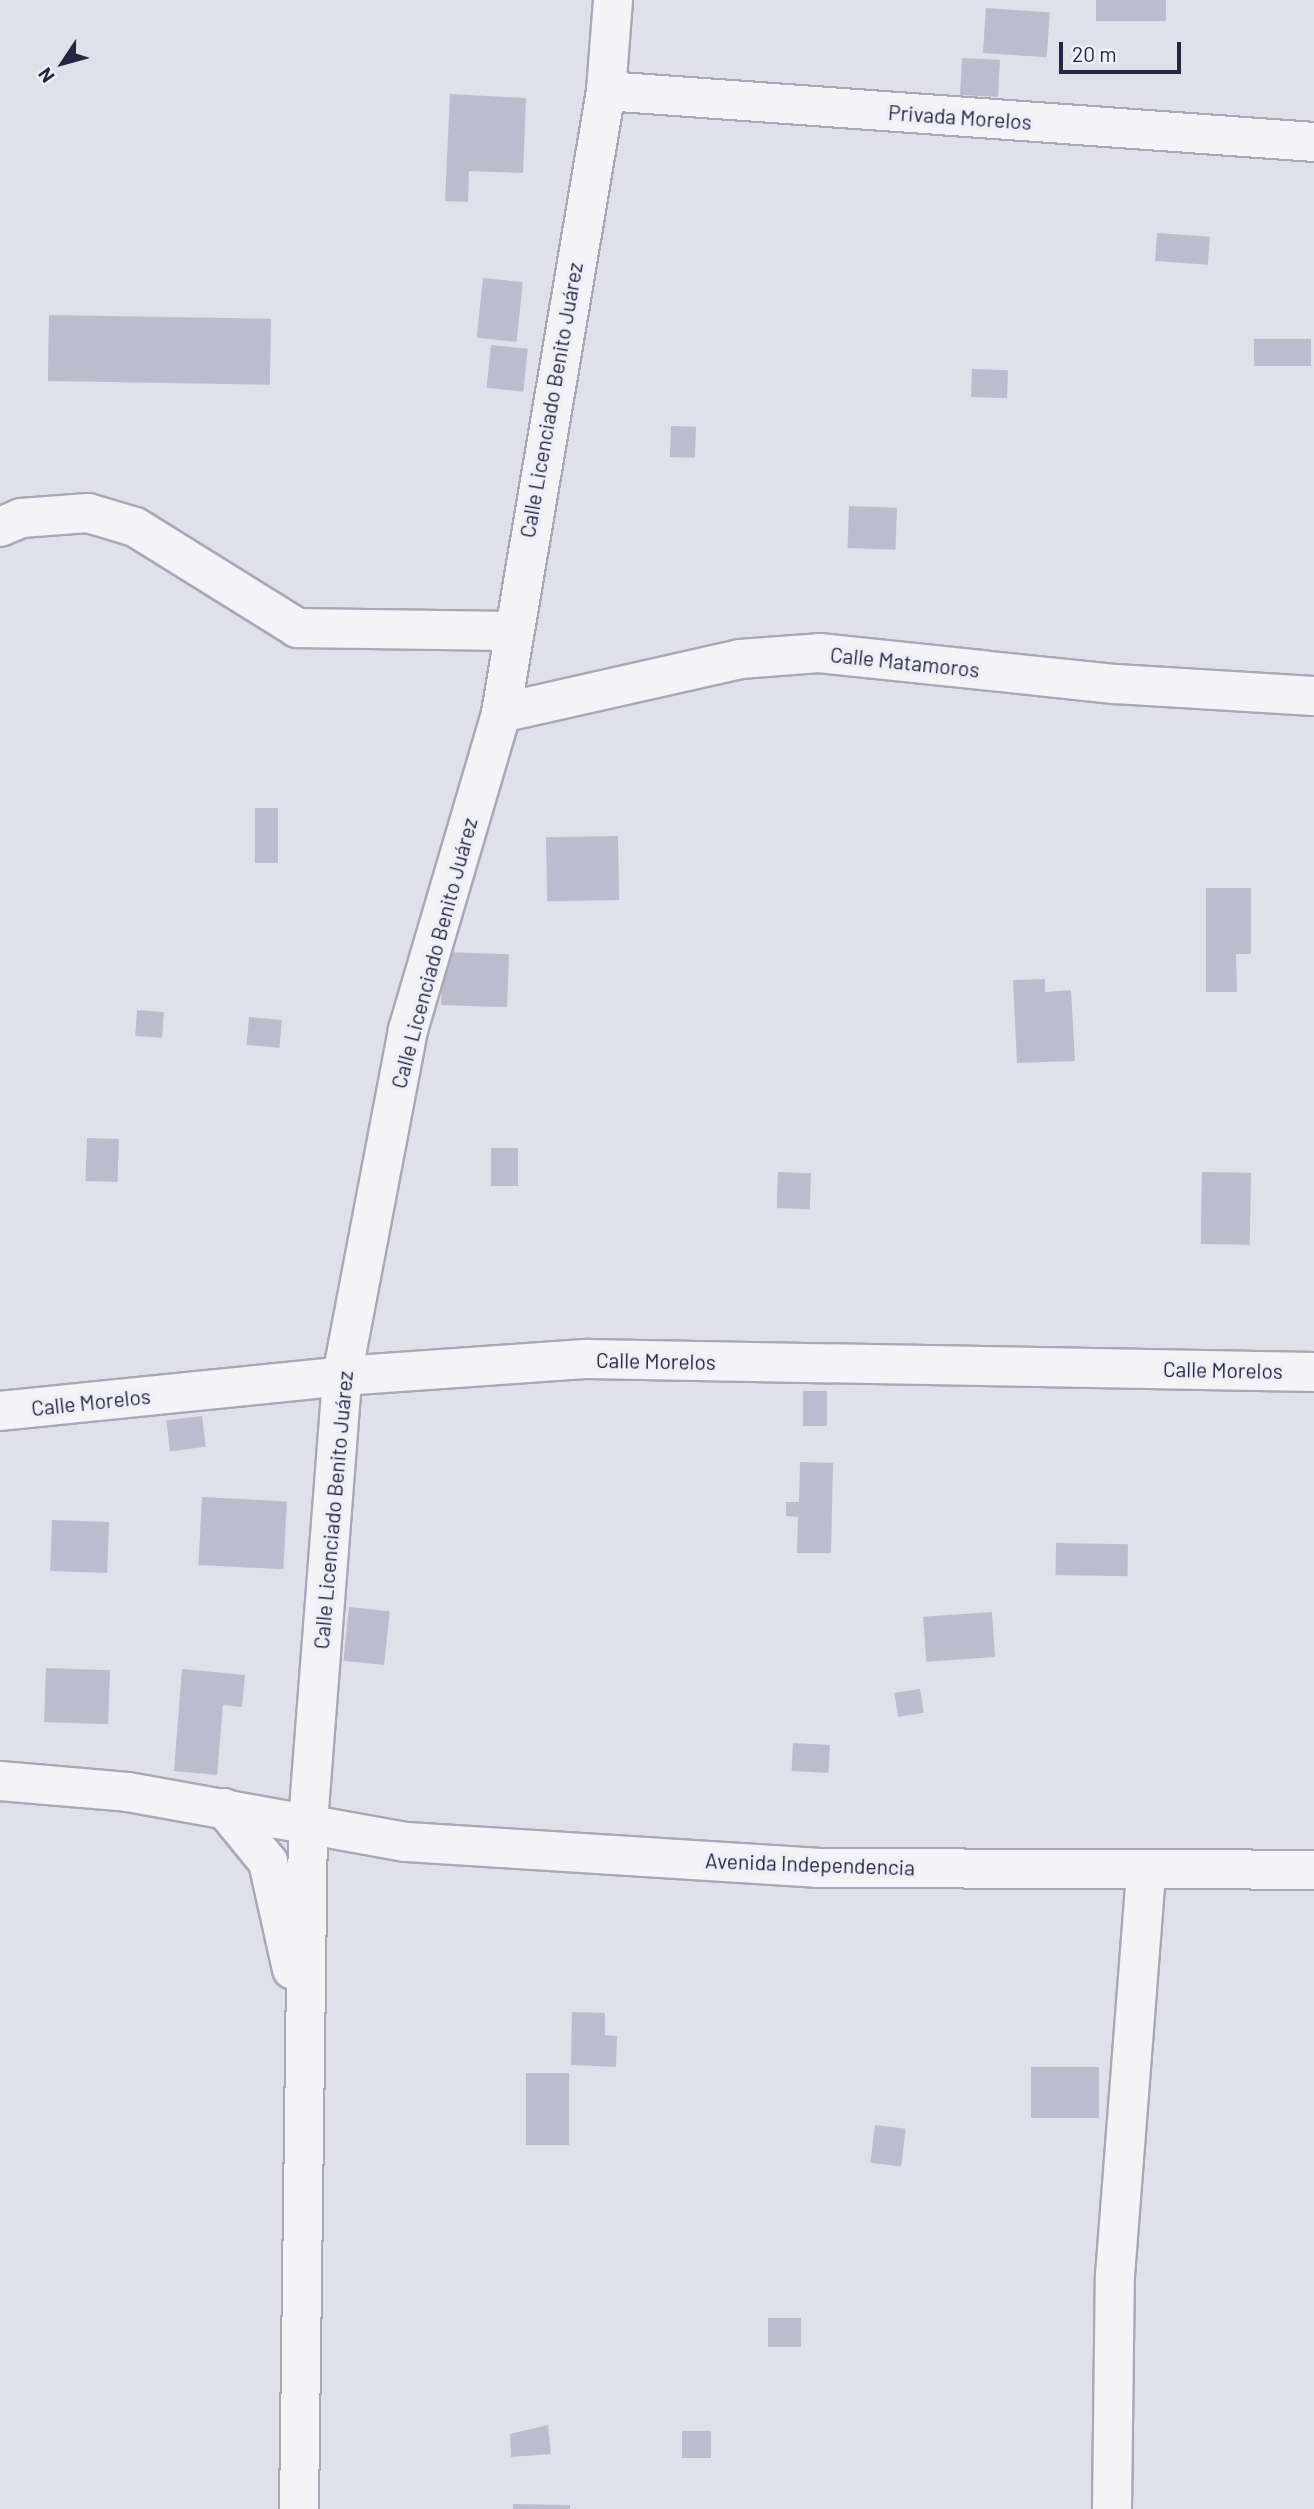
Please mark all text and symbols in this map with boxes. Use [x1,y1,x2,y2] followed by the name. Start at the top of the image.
[28,28,98,98] north arrow
[1062,28,1184,72] scale bar
[1072,41,1117,66] text: 20 m
[33,64,59,88] text: N
[887,99,1033,135] street label: Privada Morelos
[514,260,588,540] street label: Calle Licenciado Benito Juárez
[829,642,981,682] street label: Calle Matamoros
[386,815,482,1091] street label: Calle Licenciado Benito Juárez
[596,1347,716,1375] street label: Calle Morelos
[1163,1356,1283,1384] street label: Calle Morelos
[308,1370,358,1650] street label: Calle Licenciado Benito Juárez
[30,1383,152,1421] street label: Calle Morelos
[705,1848,915,1880] street label: Avenida Independencia

